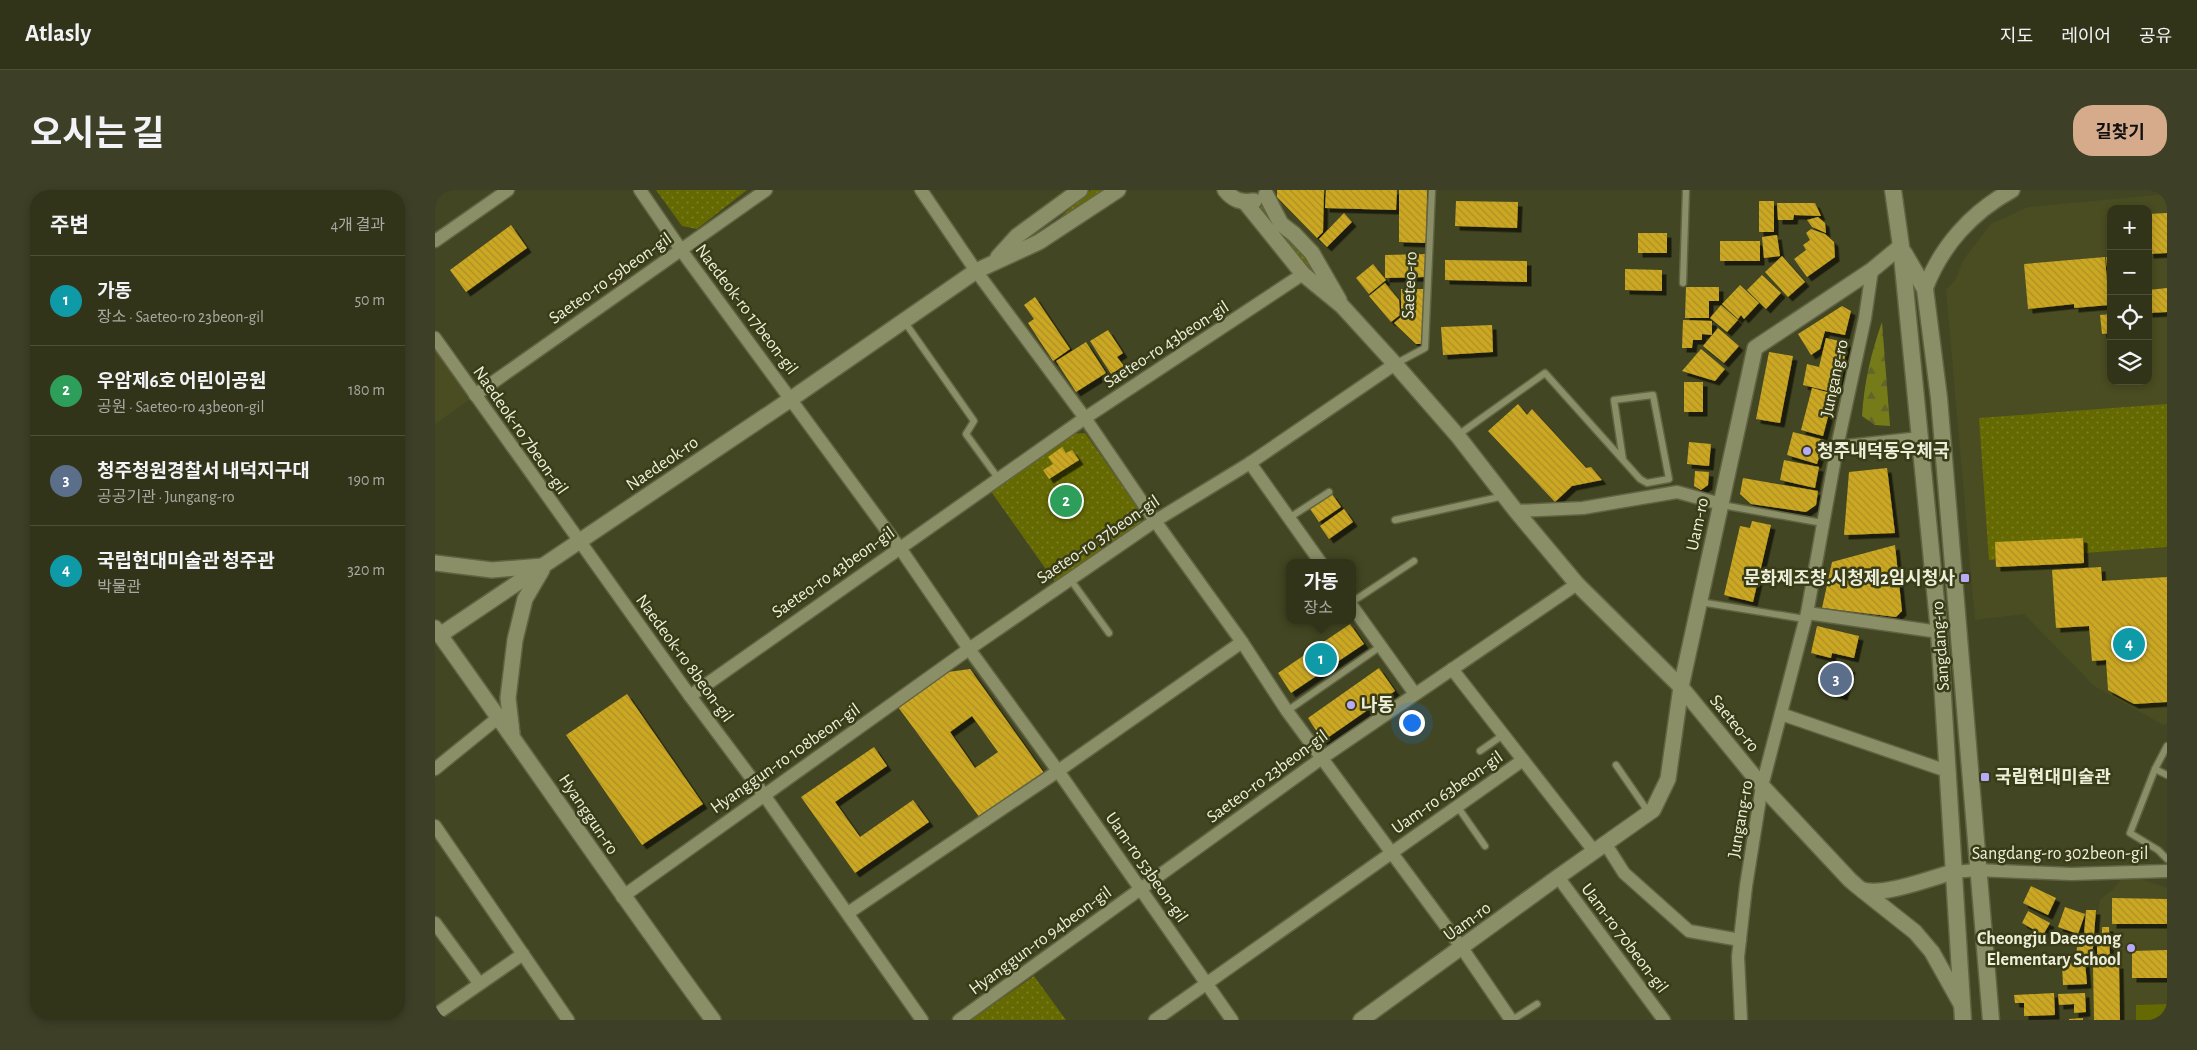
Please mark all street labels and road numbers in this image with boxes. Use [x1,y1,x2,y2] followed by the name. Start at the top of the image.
[546,230,675,328] street label: Saeteo-ro 59beon-gil
[691,241,801,378] street label: Naedeok-ro 17beon-gil
[1399,251,1421,319] street label: Saeteo-ro
[1101,298,1232,392] street label: Saeteo-ro 43beon-gil
[1818,338,1852,419] street label: Jungang-ro
[469,363,571,498] street label: Naedeok-ro 7beon-gil
[623,433,702,494] street label: Naedeok-ro
[1034,492,1163,588] street label: Saeteo-ro 37beon-gil
[1684,496,1712,552] street label: Uam-ro
[769,524,898,622] street label: Saeteo-ro 43beon-gil
[632,591,736,726] street label: Naedeok-ro 8beon-gil
[1929,600,1953,691] street label: Sangdang-ro
[1706,692,1763,756] street label: Saeteo-ro
[707,700,864,817] street label: Hyanggun-ro 108beon-gil
[1204,727,1331,827] street label: Saeteo-ro 23beon-gil
[1389,748,1506,838] street label: Uam-ro 63beon-gil
[555,771,622,858] street label: Hyanggun-ro
[1725,779,1757,859] street label: Jungang-ro
[1101,809,1191,926] street label: Uam-ro 53beon-gil
[1972,845,2148,863] street label: Sangdang-ro 302beon-gil
[1577,880,1671,997] street label: Uam-ro 70beon-gil
[966,883,1115,998] street label: Hyanggun-ro 94beon-gil
[1441,899,1495,945] street label: Uam-ro

